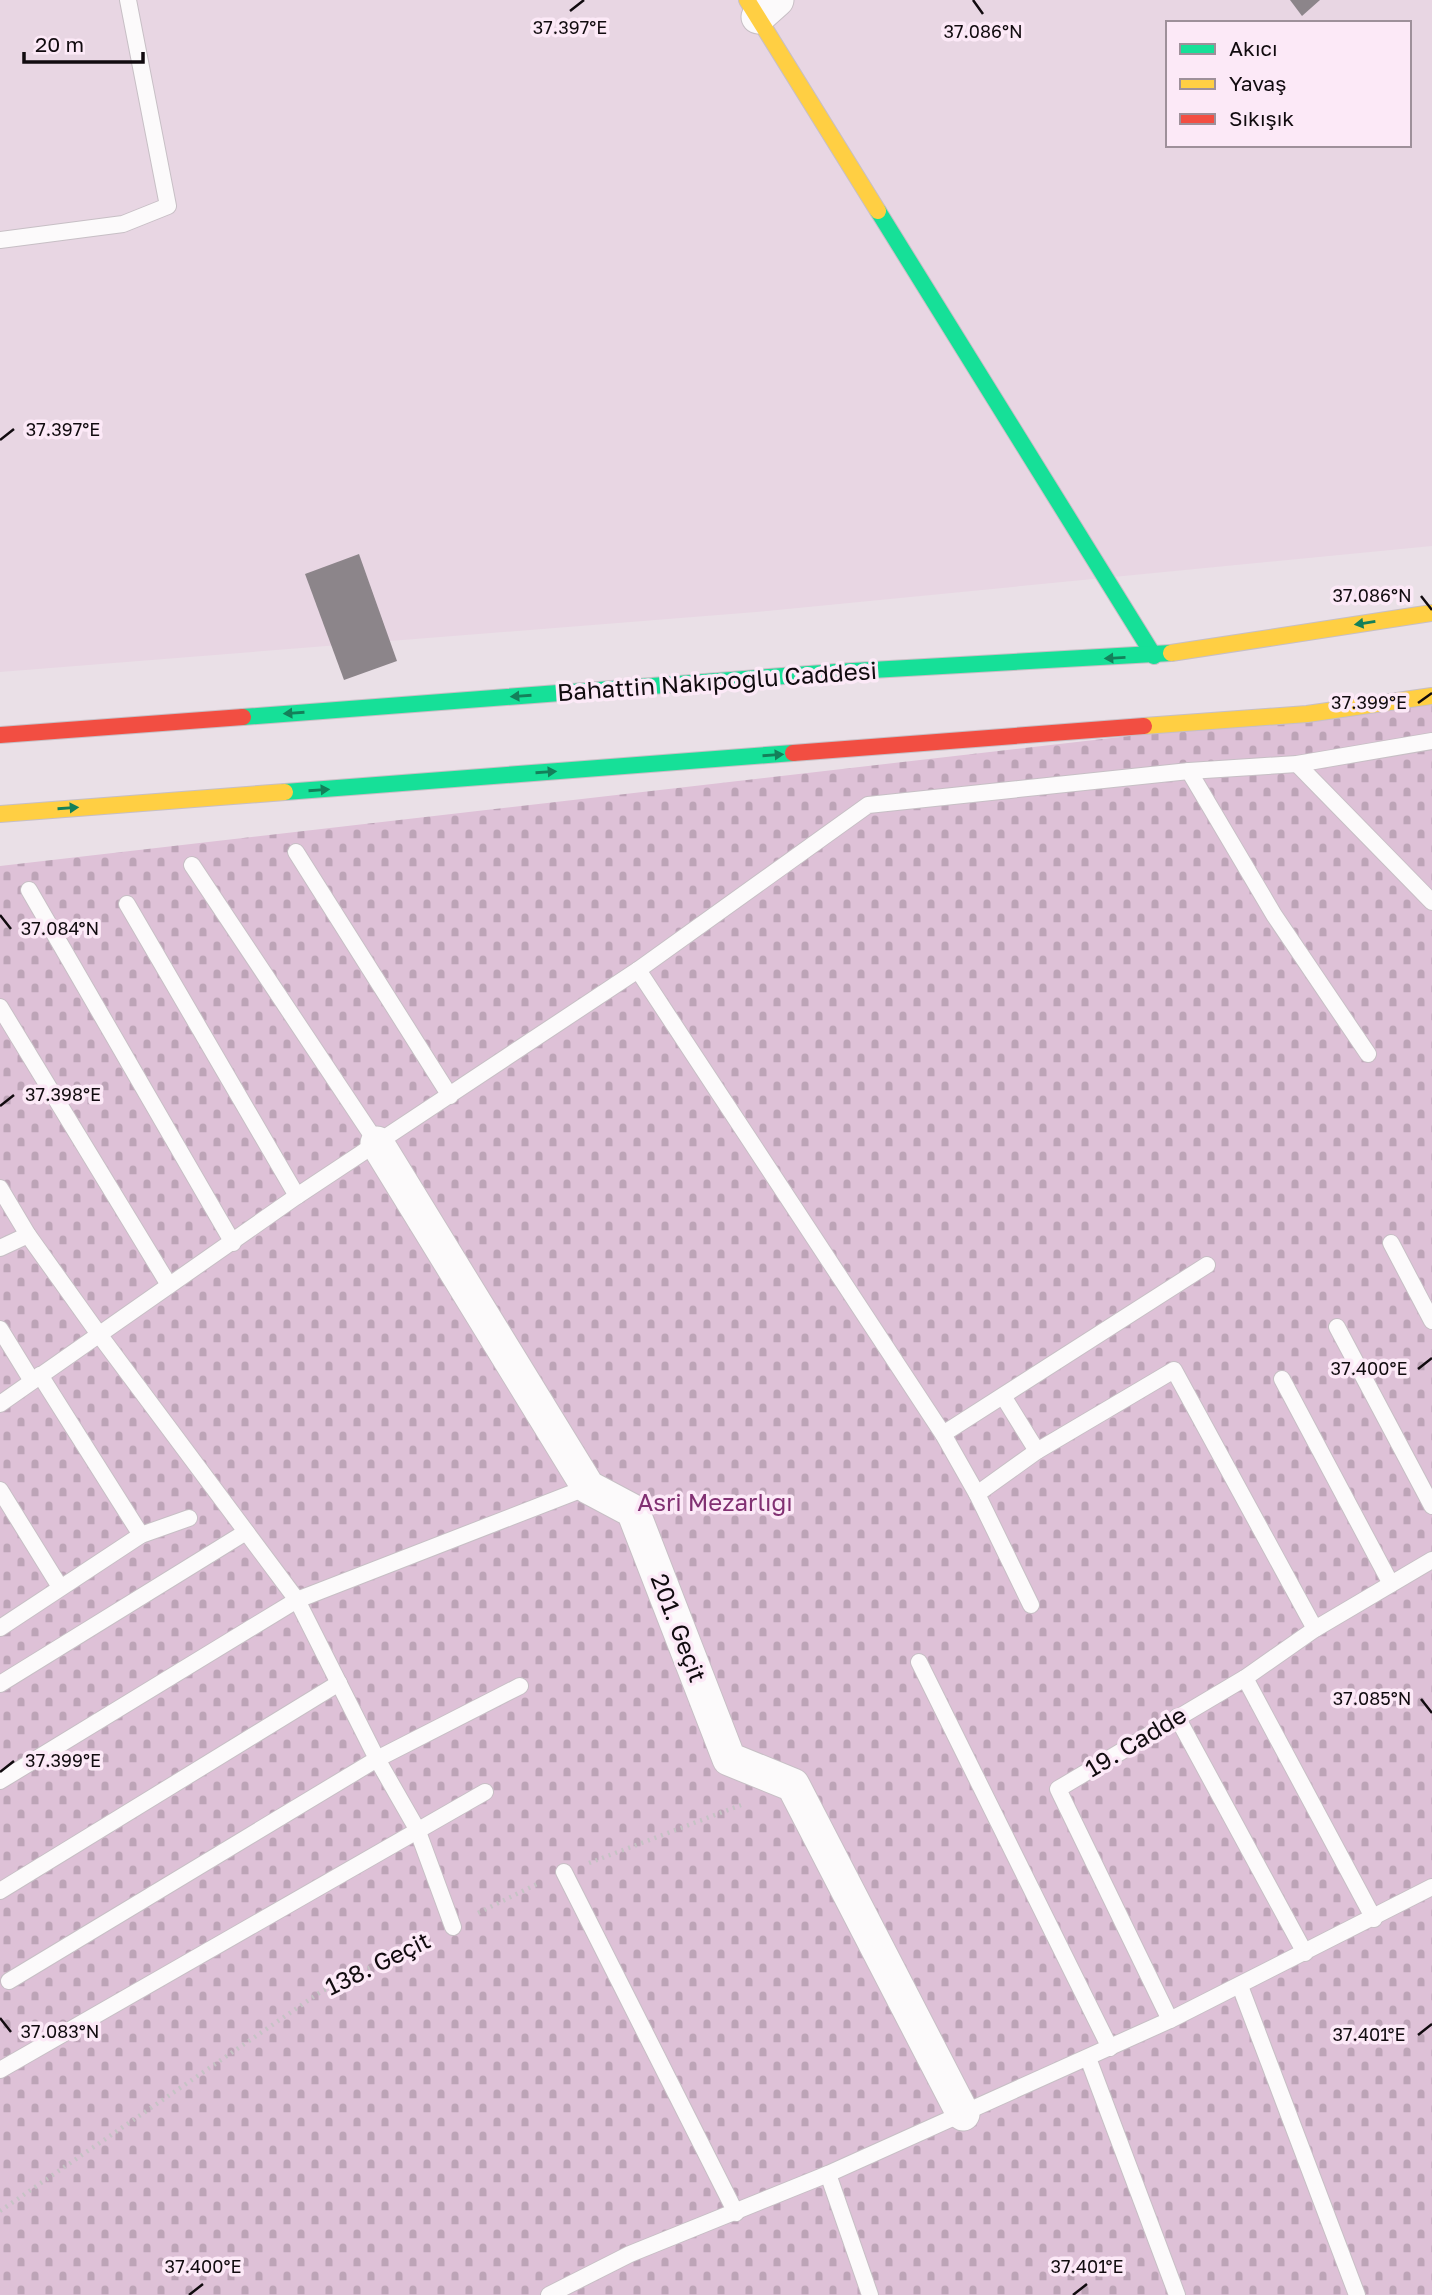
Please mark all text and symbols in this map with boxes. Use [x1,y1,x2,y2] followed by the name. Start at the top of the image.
[533,16,607,38] text: 37.397°E
[943,20,1023,42] text: 37.086°N
[24,21,144,65] scale bar
[1166,21,1411,147] legend
[35,31,84,57] text: 20 m
[1229,35,1278,61] text: Akıcı
[1229,70,1286,96] text: Yavaş
[1229,105,1294,131] text: Sıkışık
[26,418,100,440] text: 37.397°E
[1332,584,1412,606] text: 37.086°N
[1353,618,1375,629] one-way arrow
[1104,652,1126,663] one-way arrow
[556,655,878,706] street label: Bahattin Nakıpoğlu Caddesi
[510,691,532,702] one-way arrow
[1331,691,1407,713] text: 37.399°E
[283,708,305,719] one-way arrow
[762,750,784,761] one-way arrow
[535,767,557,778] one-way arrow
[309,784,331,795] one-way arrow
[57,803,79,814] one-way arrow
[21,917,99,939] text: 37.084°N
[25,1083,101,1105] text: 37.398°E
[1331,1357,1407,1379] text: 37.400°E
[637,1487,793,1516] park label: Asri Mezarlığı
[646,1569,713,1686] street label: 201. Geçit
[1333,1687,1411,1709] text: 37.085°N
[1079,1699,1191,1782] street label: 19. Cadde
[25,1749,101,1771] text: 37.399°E
[320,1925,435,2001] street label: 138. Geçit
[21,2020,99,2042] text: 37.083°N
[1333,2023,1405,2045] text: 37.401°E
[165,2255,241,2277] text: 37.400°E
[1051,2255,1123,2277] text: 37.401°E

